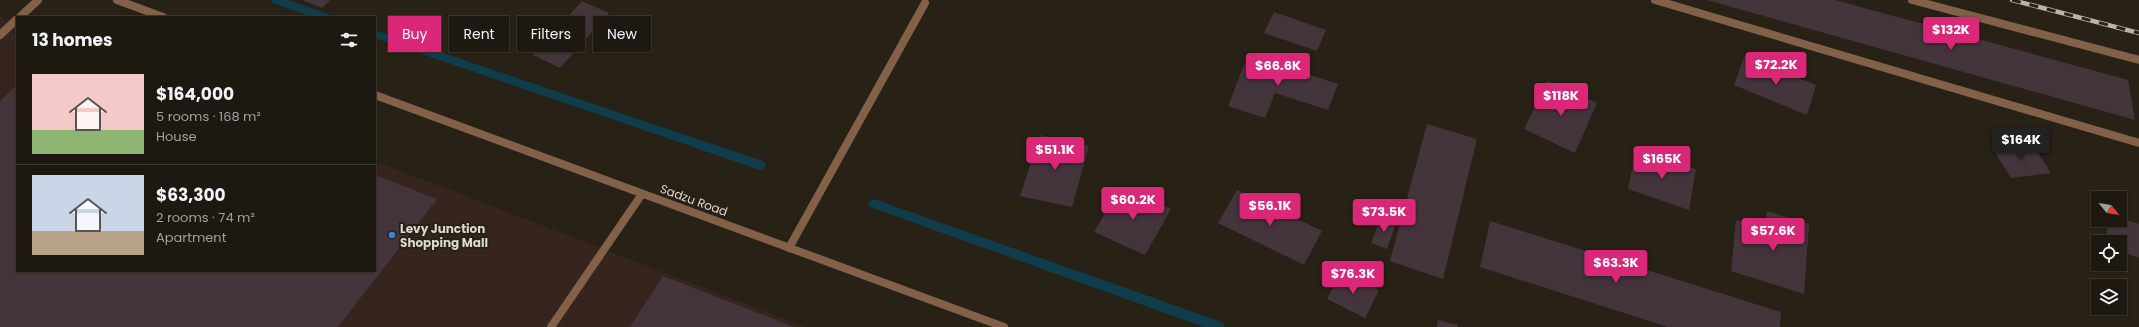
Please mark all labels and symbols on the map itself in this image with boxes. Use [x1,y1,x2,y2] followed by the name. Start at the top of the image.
[1923,17,1979,51] pin: $132K
[1743,52,1809,86] pin: $72.2K
[1245,53,1311,87] pin: $66.6K
[1533,83,1589,117] pin: $118K
[1993,127,2049,161] pin: $164K
[1022,137,1088,171] pin: $51.1K
[1634,146,1690,180] pin: $165K
[658,180,730,220] street label: Sadzu Road
[1100,187,1166,221] pin: $60.2K
[2091,191,2127,227] north arrow
[1237,193,1303,227] pin: $56.1K
[1351,199,1417,233] pin: $73.5K
[1740,218,1806,252] pin: $57.6K
[400,220,488,251] place label: Levy Junction Shopping Mall
[387,230,397,240] marker: Levy Junction Shopping Mall
[1583,250,1649,284] pin: $63.3K
[1320,261,1386,295] pin: $76.3K

